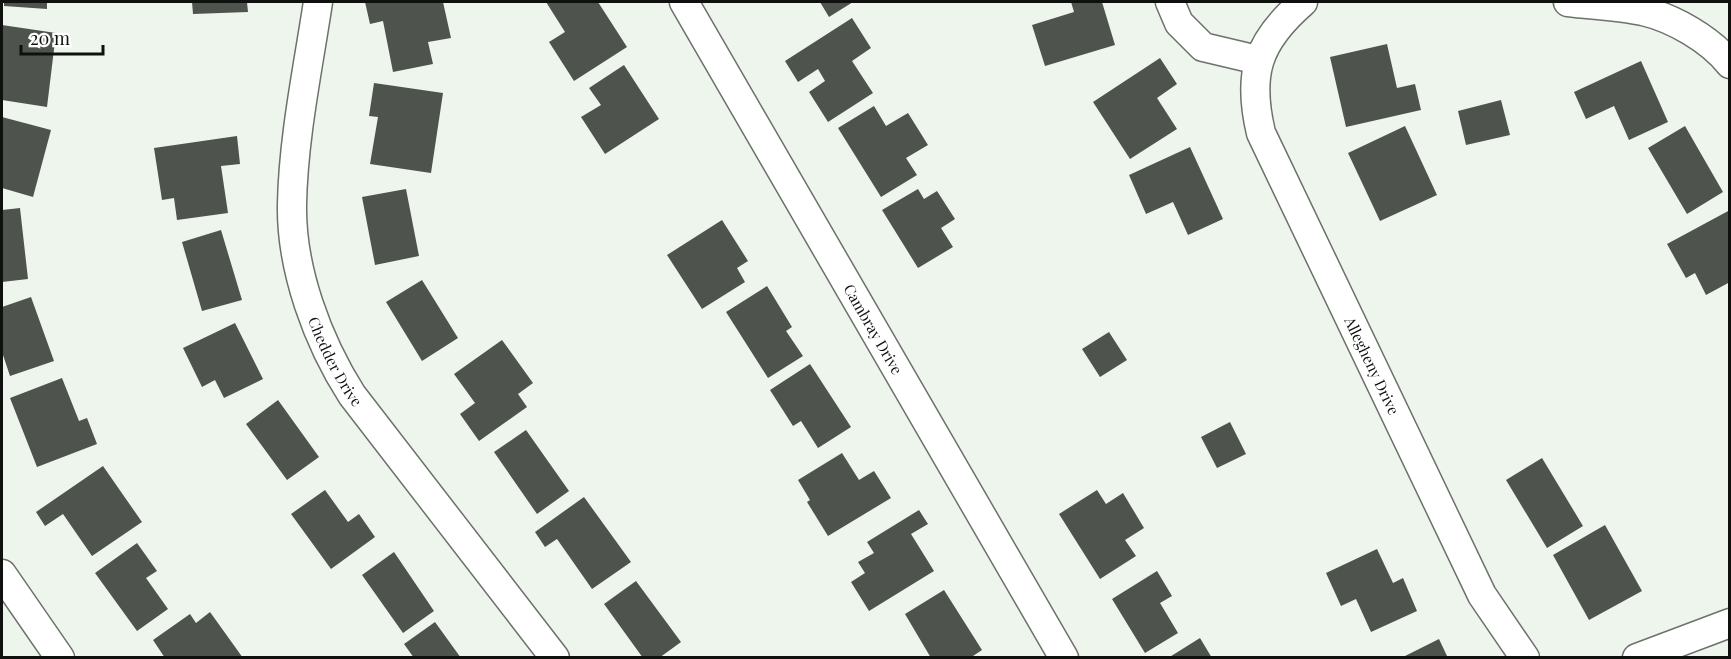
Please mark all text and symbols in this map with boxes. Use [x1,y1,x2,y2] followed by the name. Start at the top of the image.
[21,18,104,56] scale bar
[30,26,70,50] text: 20 m
[839,280,908,378] street label: Cambray Drive
[1340,312,1404,418] street label: Allegheny Drive
[304,314,367,410] street label: Chedder Drive

